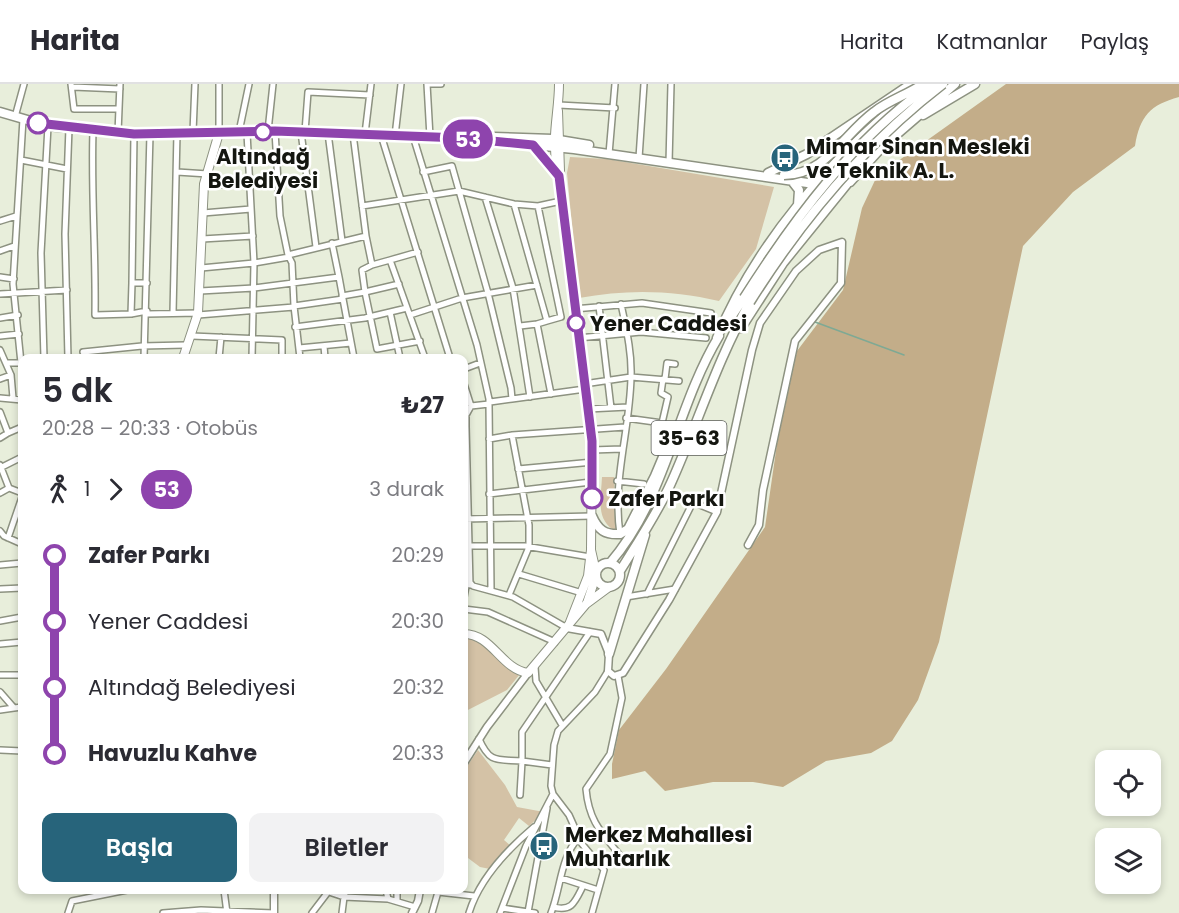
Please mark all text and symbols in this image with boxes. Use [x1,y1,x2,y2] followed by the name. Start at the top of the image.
[30,21,120,60] text: Harita
[840,27,904,56] text: Harita
[937,27,1047,56] text: Katmanlar
[1080,27,1149,56] text: Paylaş
[27,112,49,134] unlabelled marker
[441,120,495,158] line badge: 53
[254,123,272,141] marker: Altındağ Belediyesi
[455,125,481,154] text: 53
[806,132,1030,185] place label: Mimar Sinan Mesleki ve Teknik A. L.
[208,142,318,195] place label: Altındağ Belediyesi
[769,142,801,174] bus stop icon: Mimar Sinan Mesleki ve Teknik A. L.
[590,309,747,338] place label: Yener Caddesi
[567,314,585,332] marker: Yener Caddesi
[42,367,113,414] text: 5 dk
[401,390,444,421] text: ₺27
[42,414,258,442] text: 20:28 – 20:33 · Otobüs
[652,421,726,455] road number: 35-63
[42,473,75,506] icon: walk
[99,473,132,506] icon: forward
[84,475,90,503] text: 1
[153,475,180,504] text: 53
[369,475,444,503] text: 3 durak
[608,484,725,513] place label: Zafer Parkı
[581,487,603,509] marker: Zafer Parkı
[88,540,210,571] text: Zafer Parkı
[392,541,444,569] text: 20:29
[88,606,248,637] text: Yener Caddesi
[391,607,444,635] text: 20:30
[88,672,296,703] text: Altındağ Belediyesi
[392,673,444,701] text: 20:32
[88,738,257,769] text: Havuzlu Kahve
[392,739,444,767] text: 20:33
[1095,750,1161,894] map controls
[1095,750,1161,816] button: locate
[42,813,237,882] button: Başla
[249,813,444,882] button: Biletler
[565,820,752,873] place label: Merkez Mahallesi Muhtarlık
[1095,828,1161,894] button: layers
[528,830,560,862] bus stop icon: Merkez Mahallesi Muhtarlık

